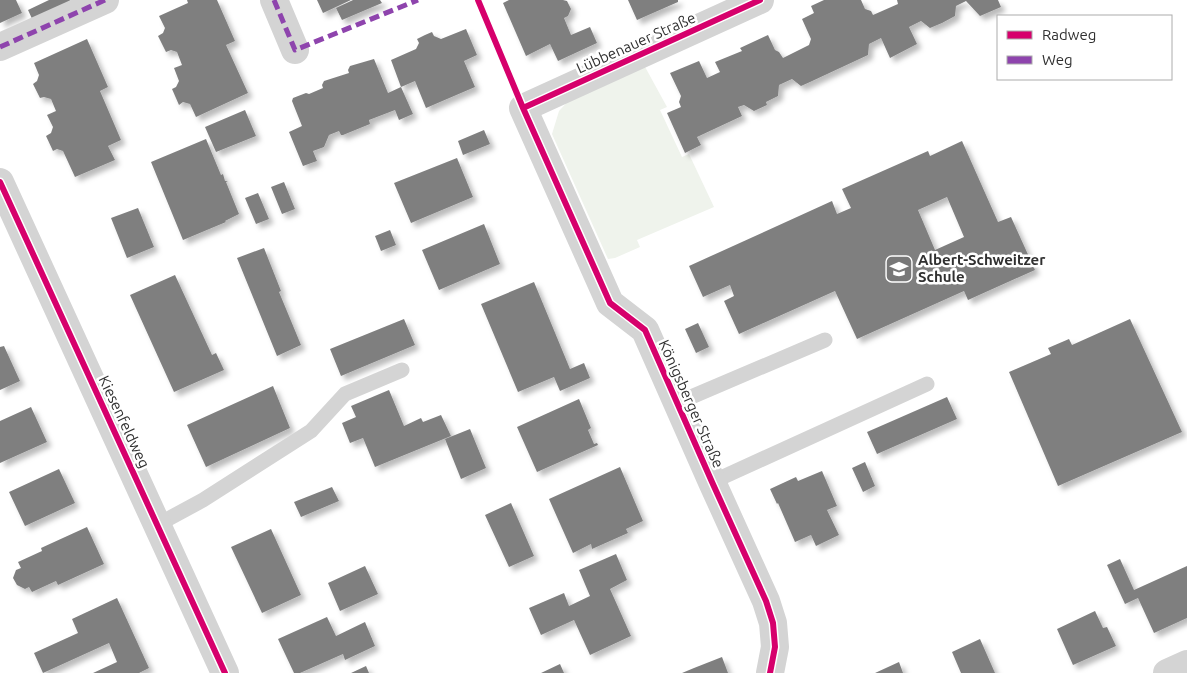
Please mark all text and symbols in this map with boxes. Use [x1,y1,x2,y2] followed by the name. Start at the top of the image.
[574,9,698,76] street label: Lübbenauer Straße
[997,15,1172,80] legend
[1042,26,1096,43] text: Radweg
[1042,51,1073,68] text: Weg
[918,251,1046,285] place label: Albert-Schweitzer Schule
[884,254,914,284] school or university icon: Albert-Schweitzer Schule
[656,337,727,470] street label: Königsberger Straße
[96,373,153,471] street label: Kiesenfeldweg

